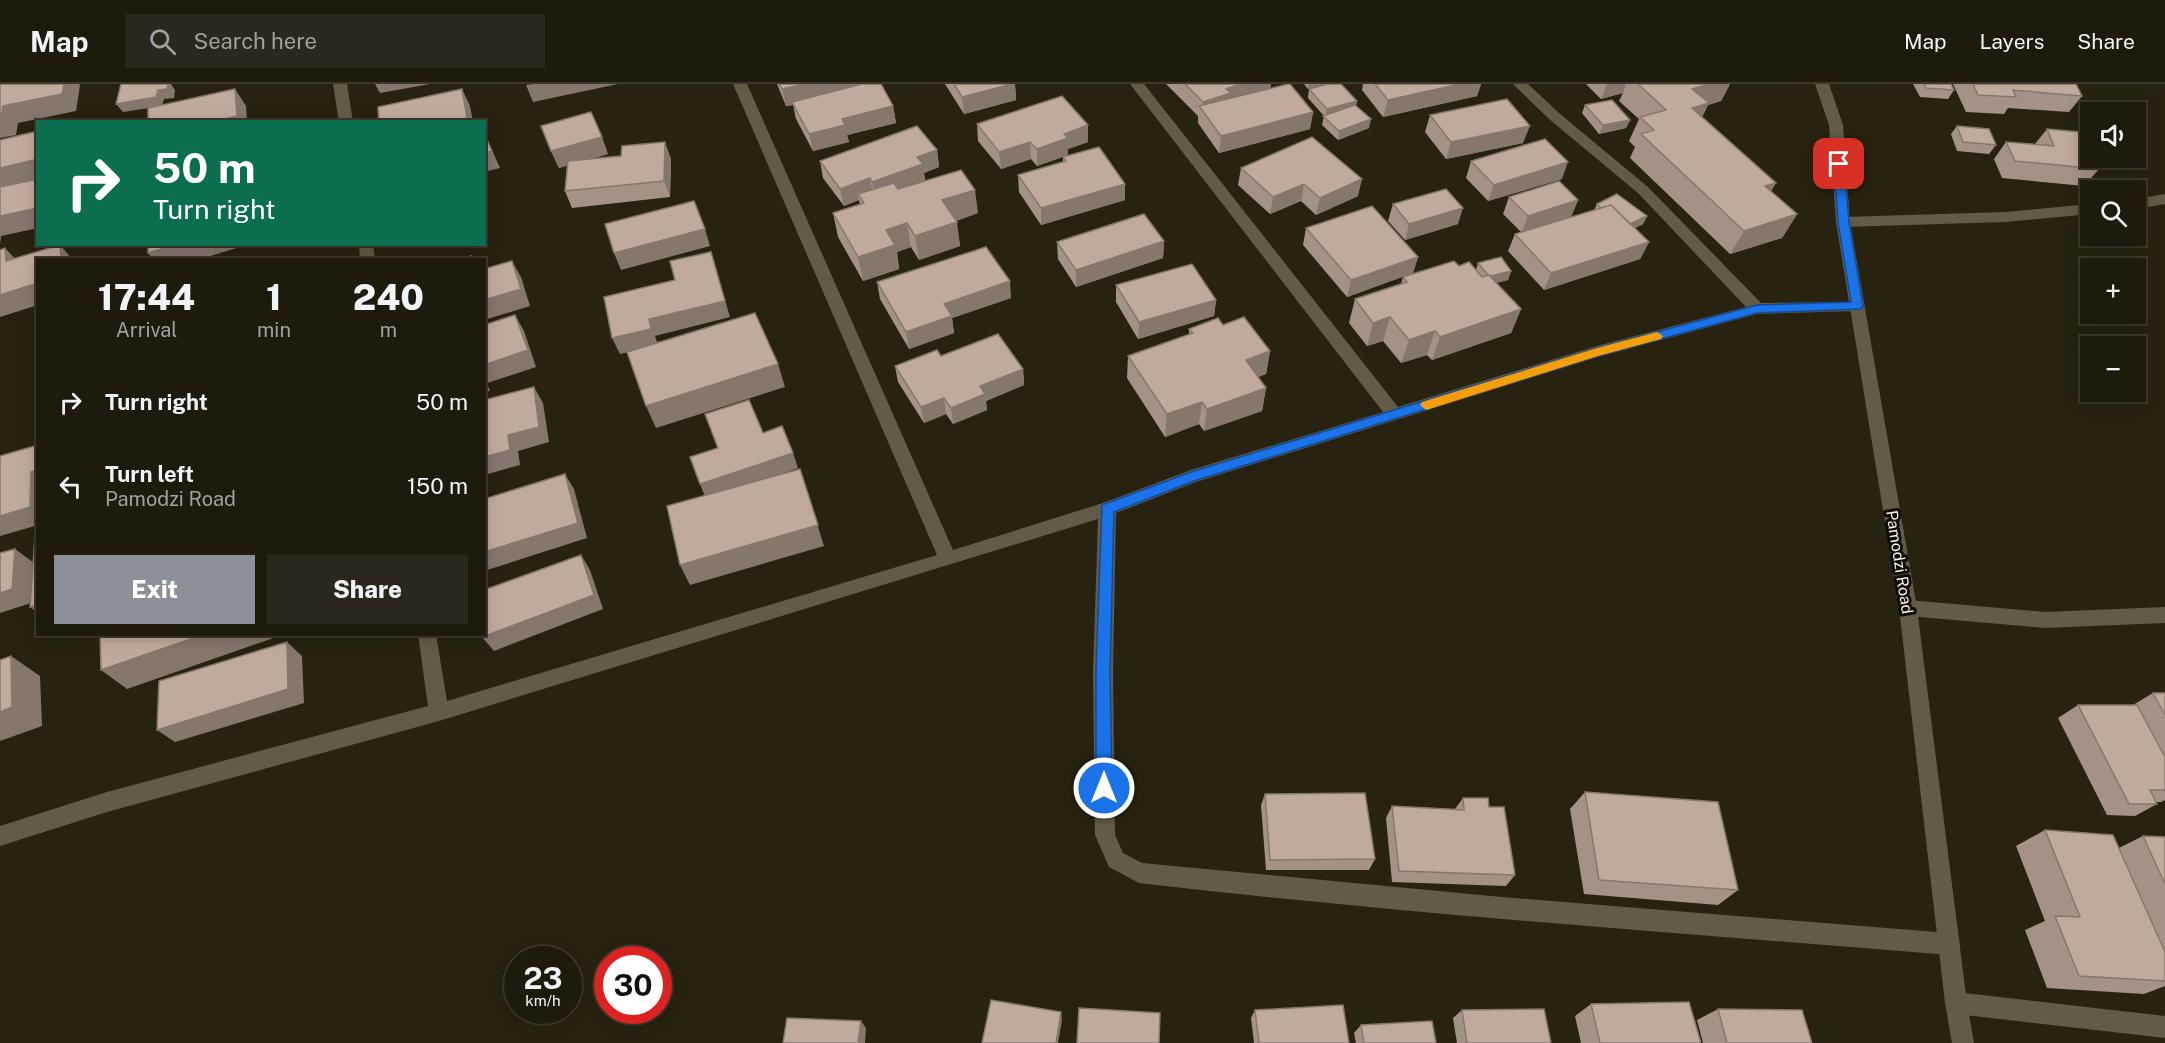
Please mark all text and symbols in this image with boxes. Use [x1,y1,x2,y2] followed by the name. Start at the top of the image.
[125,14,545,68] search box
[30,25,89,58] text: Map
[146,25,179,58] icon: search
[194,28,317,54] text: Search here
[1904,29,1947,54] text: Map
[1980,29,2044,54] text: Layers
[2077,29,2135,54] text: Share
[2080,102,2146,402] map controls
[2080,102,2146,168] button: sound
[1813,138,1864,189] pin
[153,143,256,192] text: 50 m
[54,144,132,222] icon: right
[1822,147,1855,180] icon: arrive
[2080,180,2146,246] button: search
[153,193,276,225] text: Turn right
[2080,258,2146,324] button: +
[98,276,195,318] text: 17:44
[266,276,282,318] text: 1
[353,276,424,318] text: 240
[116,318,177,342] text: Arrival
[257,318,291,342] text: min
[380,318,397,342] text: m
[2080,336,2146,402] button: −
[54,386,87,419] icon: right
[105,389,208,415] text: Turn right
[416,389,468,415] text: 50 m
[105,461,194,487] text: Turn left
[54,470,87,503] icon: left
[407,473,468,499] text: 150 m
[105,487,236,511] text: Pamodzi Road
[1882,509,1917,615] street label: Pamodzi Road
[54,555,255,624] button: Exit
[267,555,468,624] button: Share
[1072,756,1136,820] position arrow
[594,946,672,1024] speed limit sign: 30
[523,960,563,996] text: 23
[525,992,561,1009] text: km/h

